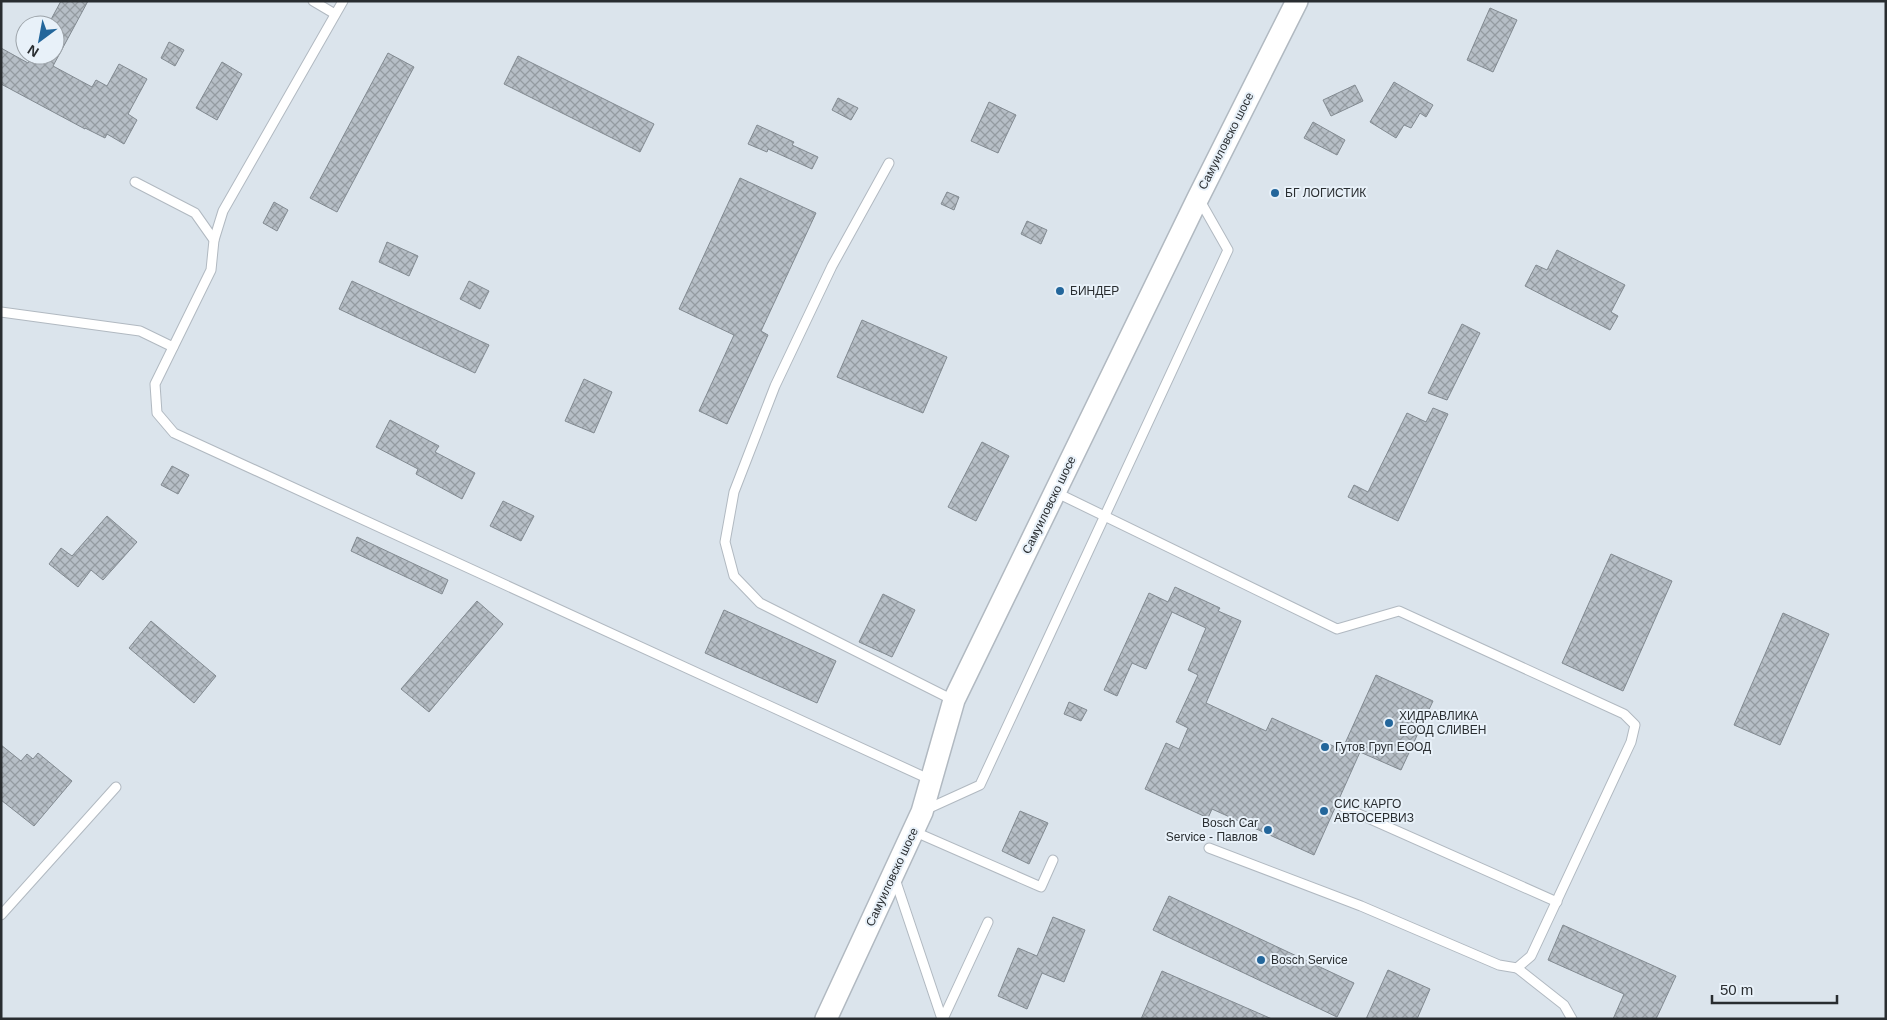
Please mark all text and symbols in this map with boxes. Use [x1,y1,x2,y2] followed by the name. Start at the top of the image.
[15,15,65,65] north arrow
[25,42,42,60] text: N
[1195,90,1257,192] street label: Самуиловско шосе
[1285,186,1366,200] place label: БГ ЛОГИСТИК
[1269,187,1281,199] marker: БГ ЛОГИСТИК
[1070,284,1119,298] place label: БИНДЕР
[1054,285,1066,297] marker: БИНДЕР
[1019,454,1079,556] street label: Самуиловско шосе
[1399,709,1486,737] place label: ХИДРАВЛИКА ЕООД СЛИВЕН
[1383,717,1395,729] marker: ХИДРАВЛИКА ЕООД СЛИВЕН
[1335,740,1431,754] place label: Гутов Груп ЕООД
[1319,741,1331,753] marker: Гутов Груп ЕООД
[1334,797,1414,825] place label: СИС КАРГО АВТОСЕРВИЗ
[1318,805,1330,817] marker: СИС КАРГО АВТОСЕРВИЗ
[1166,816,1258,844] place label: Bosch Car Service - Павлов
[1262,824,1274,836] marker: Bosch Car Service - Павлов
[863,825,921,928] street label: Самуиловско шосе
[1271,953,1348,967] place label: Bosch Service
[1255,954,1267,966] marker: Bosch Service
[1712,972,1837,1004] scale bar
[1720,981,1753,998] text: 50 m

